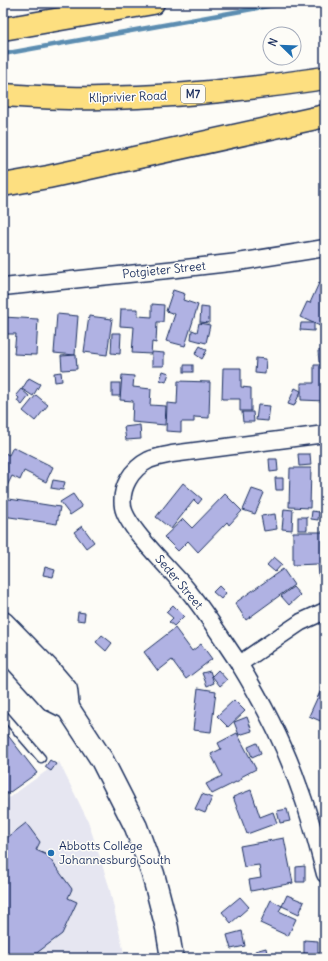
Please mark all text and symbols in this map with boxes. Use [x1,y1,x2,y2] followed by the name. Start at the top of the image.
[262,26,302,66] north arrow
[265,36,281,48] text: N
[181,85,205,103] road number: M7
[89,88,167,105] street label: Kliprivier Road
[122,258,206,281] street label: Potgieter Street
[152,551,206,612] street label: Seder Street
[59,838,171,867] place label: Abbotts College Johannesburg South
[46,848,56,858] marker: Abbotts College Johannesburg South

